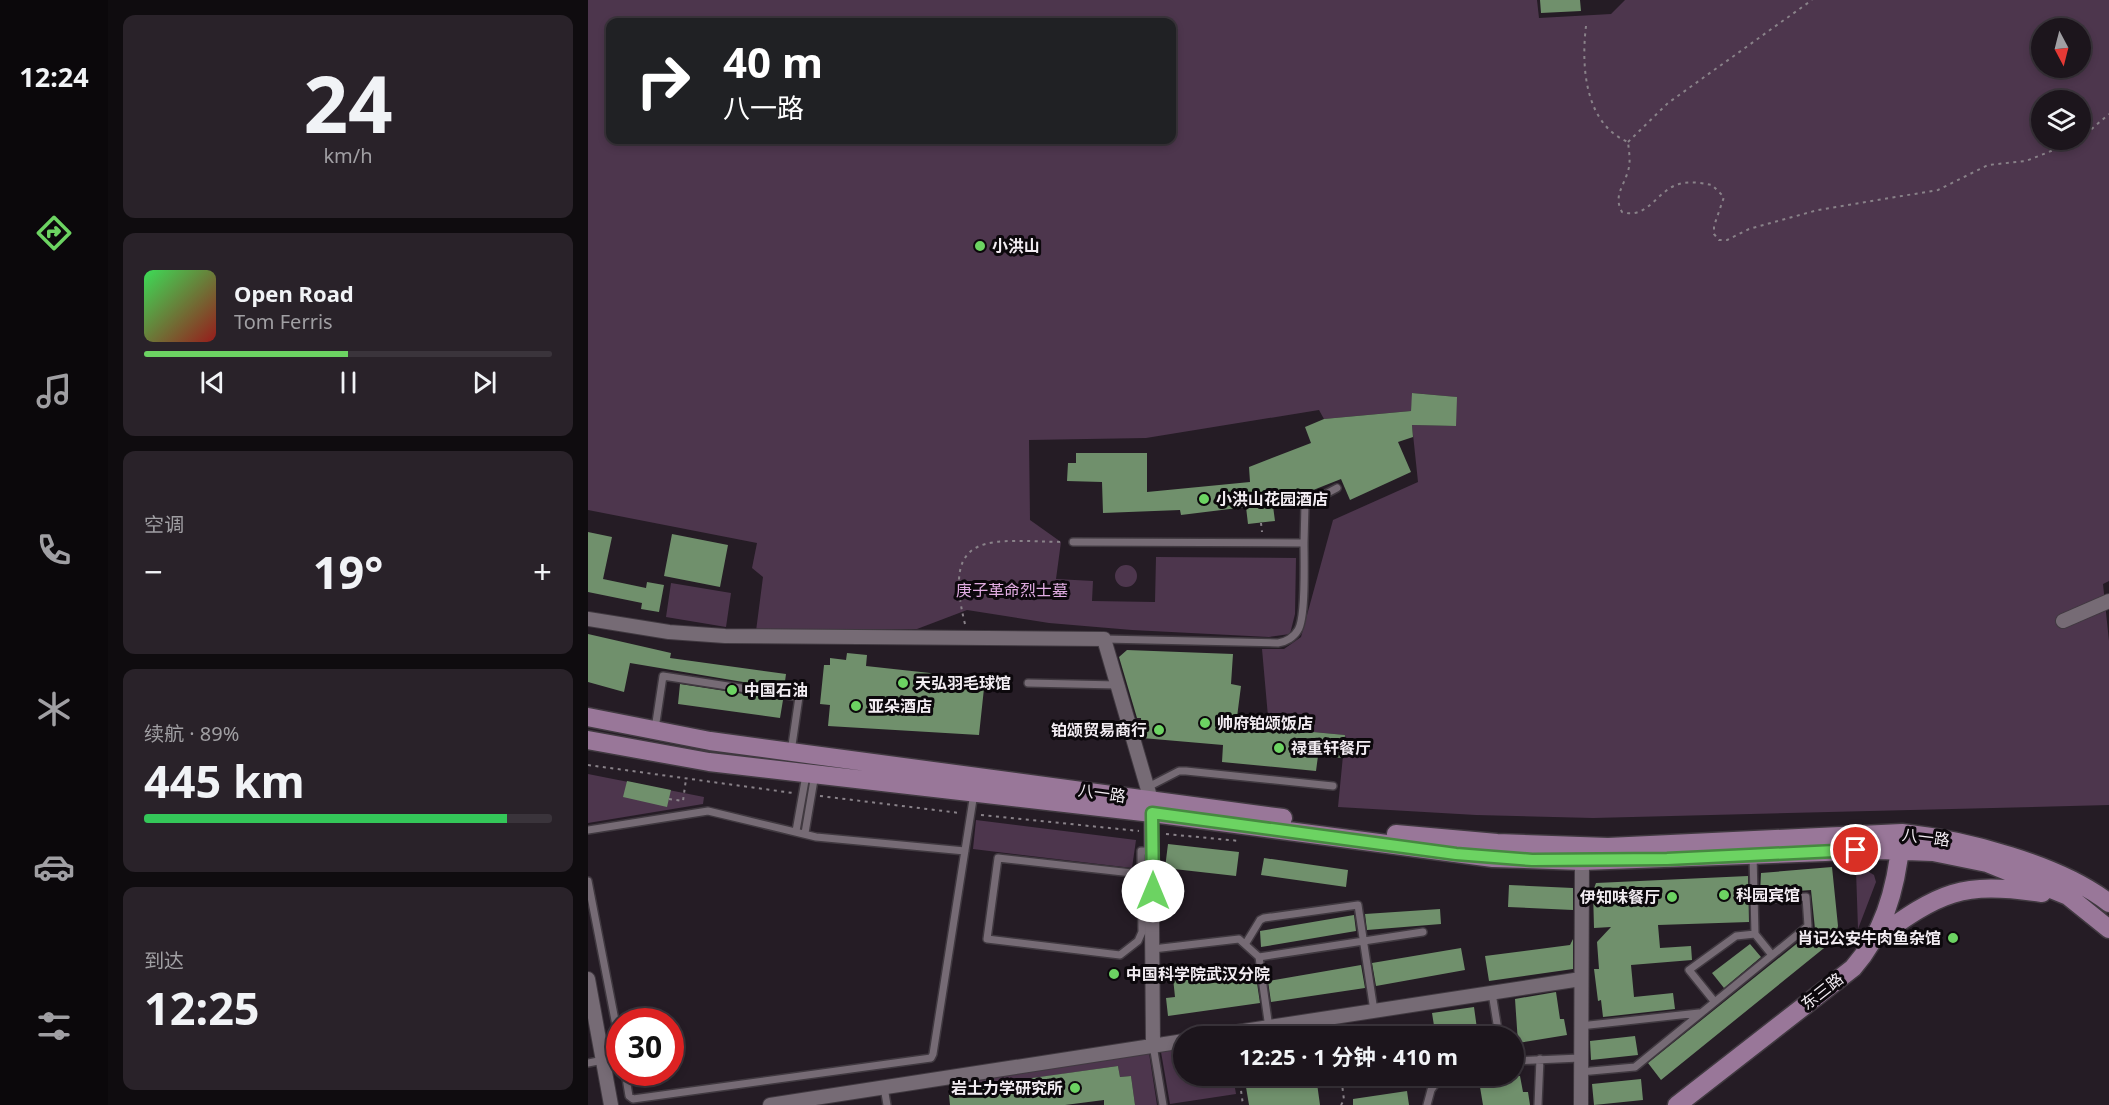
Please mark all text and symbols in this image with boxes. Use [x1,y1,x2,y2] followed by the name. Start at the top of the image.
[2031,18,2091,78] north arrow
[2031,18,2091,150] map controls
[723,33,823,90] text: 40 m
[624,42,702,120] icon: right
[303,50,393,156] text: 24
[19,58,89,95] text: 12:24
[723,89,804,126] text: 八一路
[2031,90,2091,150] button: layers
[323,142,373,169] text: km/h
[33,212,75,254] icon: directions
[992,235,1040,257] place label: 小洪山
[973,239,987,253] marker: 小洪山
[234,278,354,308] text: Open Road
[234,308,333,335] text: Tom Ferris
[196,366,229,399] icon: previous
[332,366,365,399] icon: pause
[468,366,501,399] icon: next
[33,370,75,412] icon: music
[1216,488,1328,510] place label: 小洪山花园酒店
[1197,492,1211,506] marker: 小洪山花园酒店
[144,511,184,538] text: 空调
[33,529,75,571] icon: phone
[313,541,383,602] text: 19°
[144,549,163,594] text: −
[533,549,552,594] text: +
[956,579,1068,601] park label: 庚子革命烈士墓
[915,672,1011,694] place label: 天弘羽毛球馆
[896,676,910,690] marker: 天弘羽毛球馆
[744,679,808,701] place label: 中国石油
[725,683,739,697] marker: 中国石油
[33,688,75,730] icon: climate
[868,695,932,717] place label: 亚朵酒店
[849,699,863,713] marker: 亚朵酒店
[1217,712,1313,734] place label: 帅府铂颂饭店
[1198,716,1212,730] marker: 帅府铂颂饭店
[1051,719,1147,741] place label: 铂颂贸易商行
[144,720,239,747] text: 续航 · 89%
[1152,723,1166,737] marker: 铂颂贸易商行
[1291,737,1371,759] place label: 禄重轩餐厅
[1272,741,1286,755] marker: 禄重轩餐厅
[144,750,305,811] text: 445 km
[1077,779,1127,807] street label: 八一路
[1901,823,1951,851] street label: 八一路
[1830,824,1881,875] pin
[1839,833,1872,866] icon: arrive
[33,846,75,888] icon: car
[1121,859,1185,923] position arrow
[1736,884,1800,906] place label: 科园宾馆
[1579,886,1660,908] place label: 伊知味餐厅
[1717,888,1731,902] marker: 科园宾馆
[1665,890,1679,904] marker: 伊知味餐厅
[1797,927,1941,949] place label: 肖记公安牛肉鱼杂馆
[1946,931,1960,945] marker: 肖记公安牛肉鱼杂馆
[144,947,184,974] text: 到达
[1126,963,1270,985] place label: 中国科学院武汉分院
[1107,967,1121,981] marker: 中国科学院武汉分院
[1796,968,1848,1014] street label: 东三路
[144,977,260,1038] text: 12:25
[33,1005,75,1047] icon: filters
[606,1008,684,1086] speed limit sign: 30
[1239,1041,1458,1071] text: 12:25 · 1 分钟 · 410 m
[951,1077,1063,1099] place label: 岩土力学研究所
[1068,1081,1082,1095] marker: 岩土力学研究所

